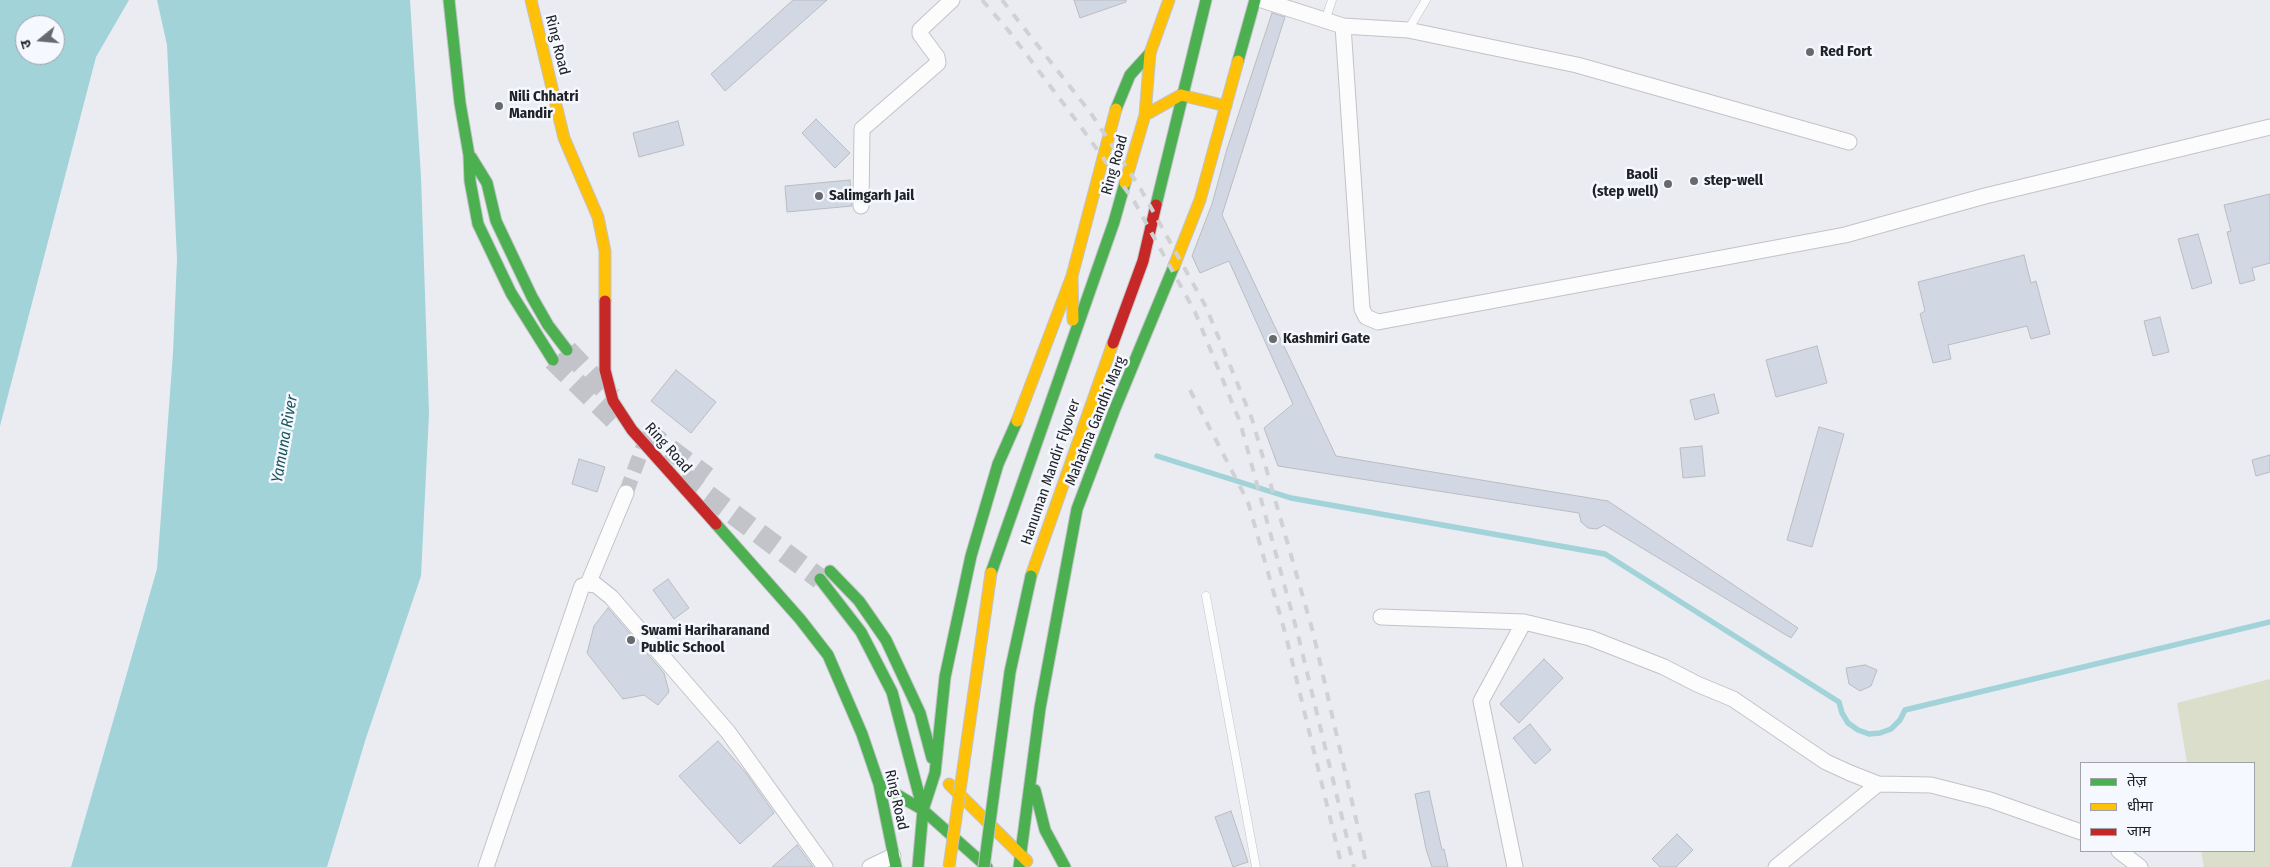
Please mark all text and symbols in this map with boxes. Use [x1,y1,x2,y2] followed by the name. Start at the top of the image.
[541,13,573,77] street label: Ring Road
[15,15,65,65] north arrow
[17,38,35,51] text: उ
[1820,43,1872,61] place label: Red Fort
[1804,46,1816,58] marker: Red Fort
[509,88,579,123] place label: Nili Chhatri Mandir
[493,100,505,112] marker: Nili Chhatri Mandir
[1098,133,1132,197] street label: Ring Road
[1592,166,1658,201] place label: Baoli (step well)
[1704,172,1763,190] place label: step-well
[1688,175,1700,187] marker: step-well
[1662,178,1674,190] marker: Baoli (step well)
[829,187,914,205] place label: Salimgarh Jail
[813,190,825,202] marker: Salimgarh Jail
[1283,330,1370,348] place label: Kashmiri Gate
[1267,333,1279,345] marker: Kashmiri Gate
[1062,354,1130,488] street label: Mahatma Gandhi Marg
[268,394,302,484] water label: Yamuna River
[1018,397,1084,547] street label: Hanuman Mandir Flyover
[641,419,695,477] street label: Ring Road
[641,622,770,657] place label: Swami Hariharanand Public School
[625,634,637,646] marker: Swami Hariharanand Public School
[2080,762,2255,852] legend
[880,768,912,832] street label: Ring Road
[2127,772,2147,790] text: तेज़
[2127,797,2153,815] text: धीमा
[2127,822,2151,840] text: जाम

